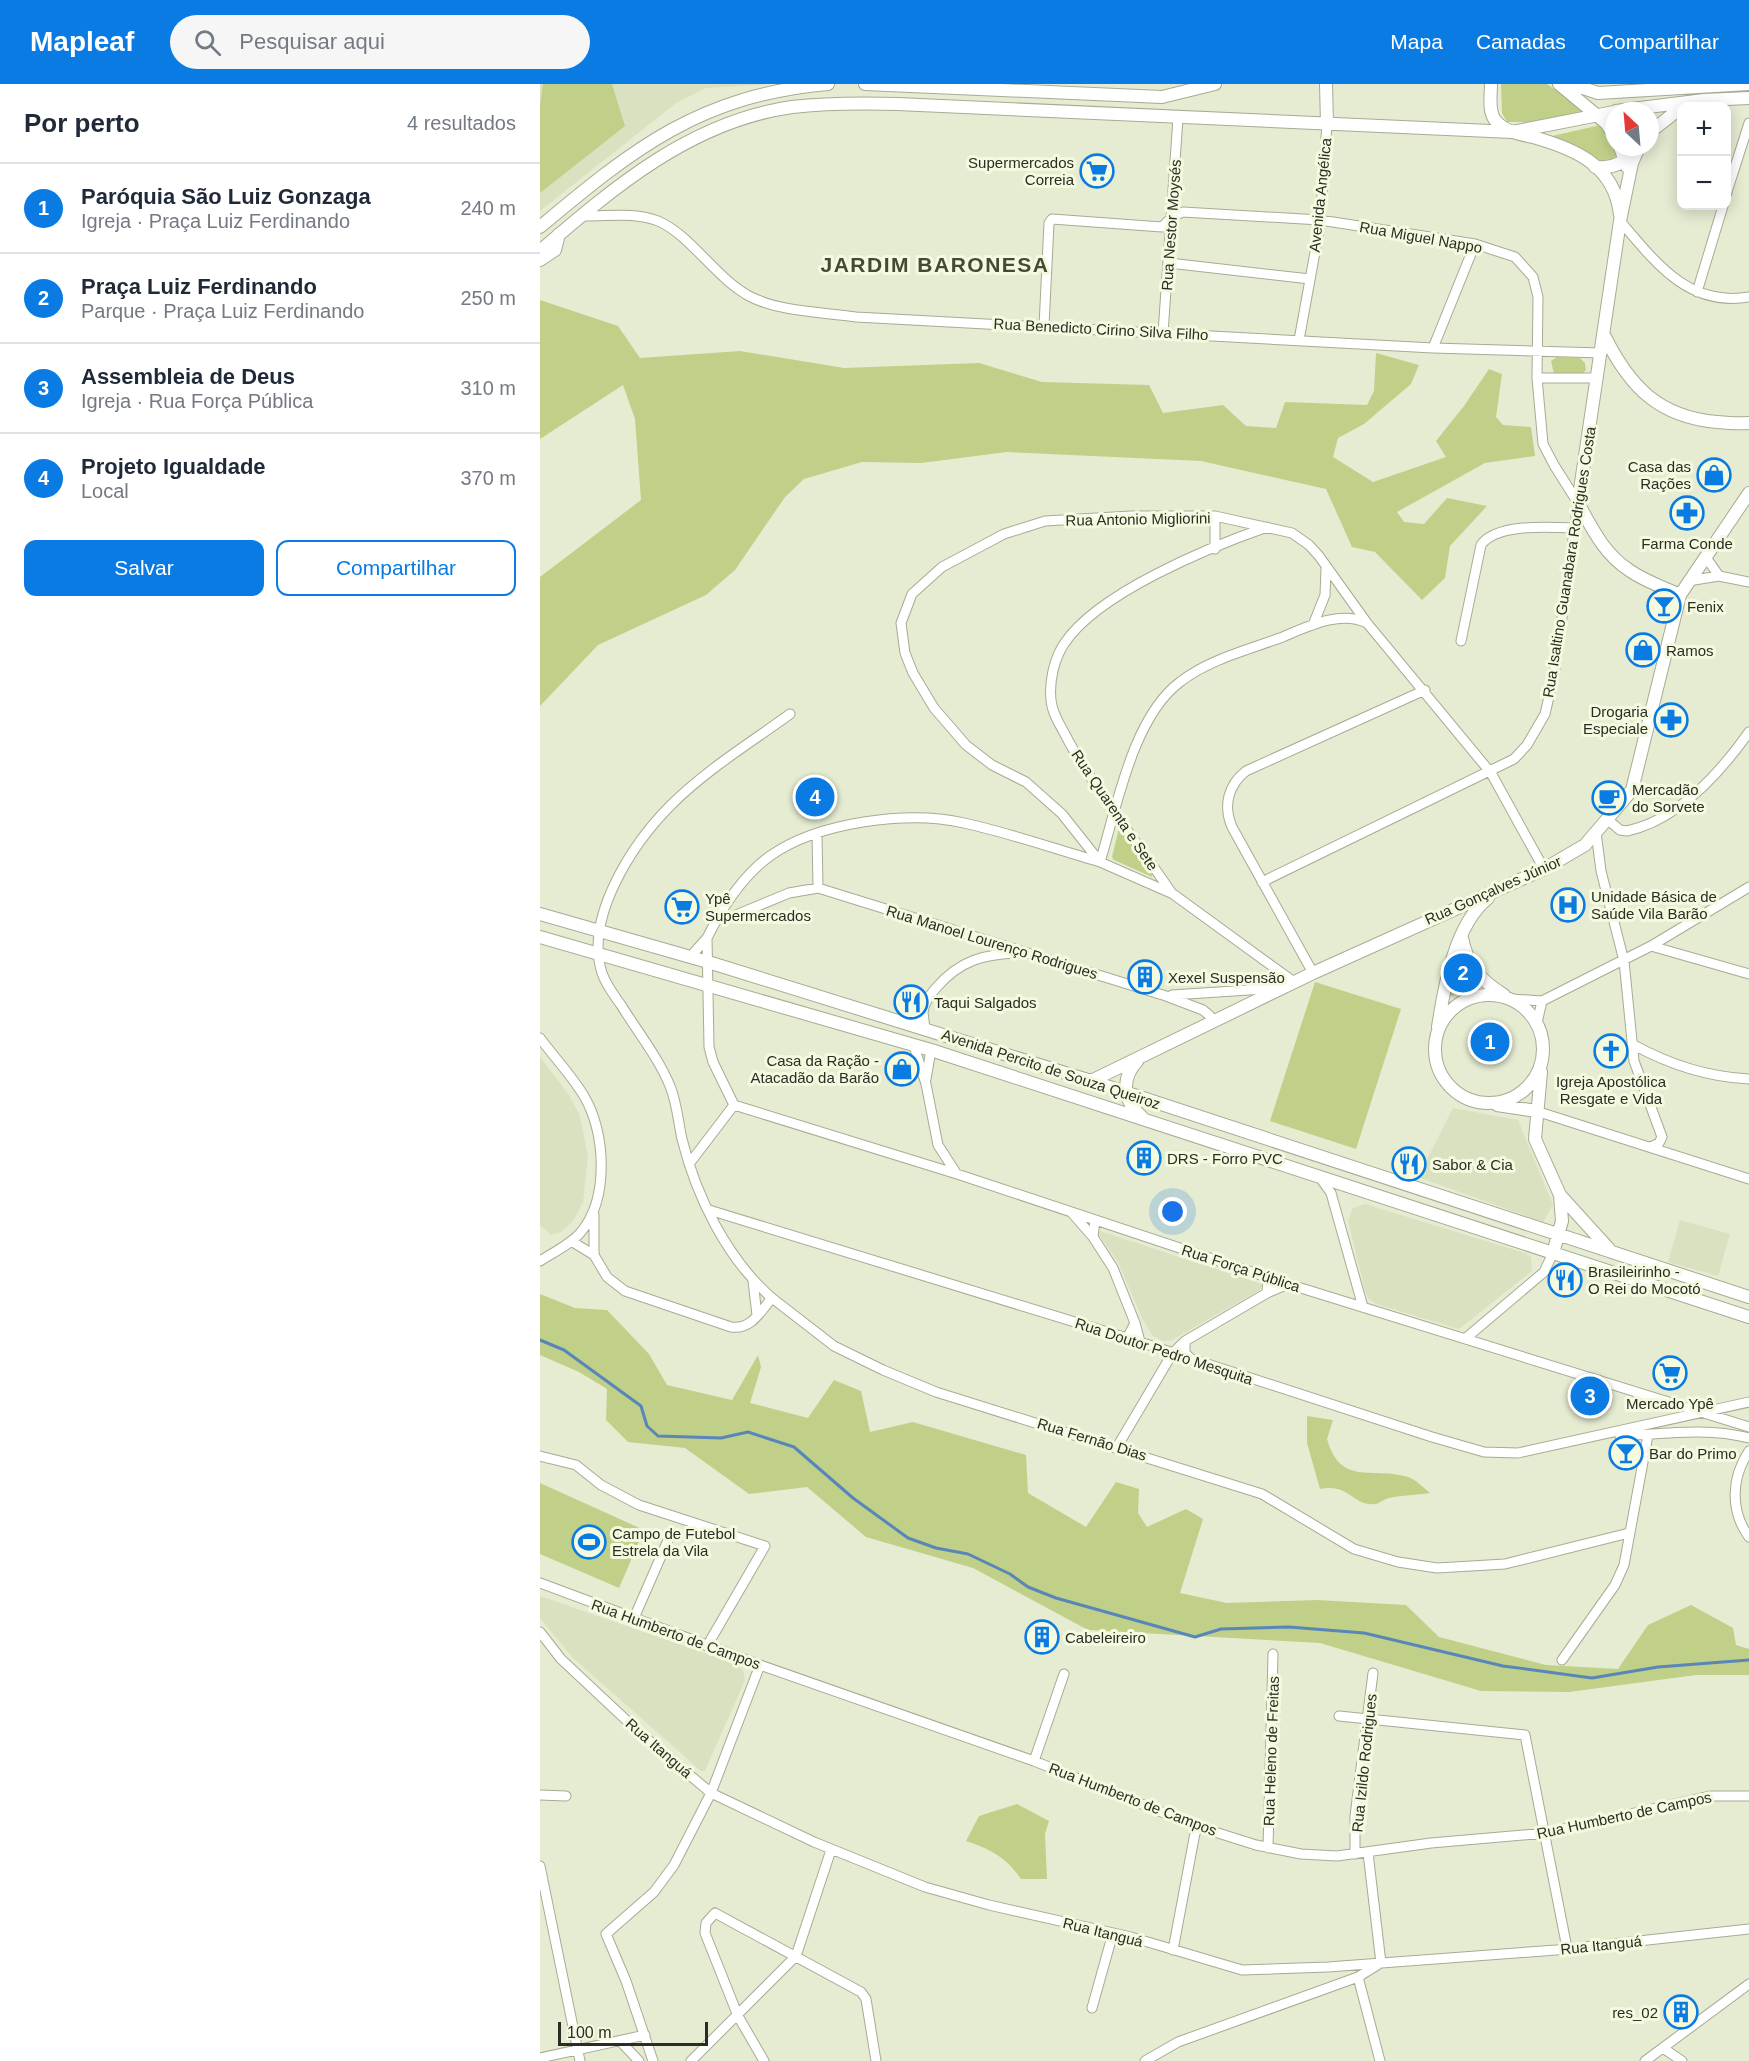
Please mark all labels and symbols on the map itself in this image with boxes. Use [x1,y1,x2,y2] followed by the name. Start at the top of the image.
[1605,102,1659,156] north arrow
[1306,136,1335,253] street label: Avenida Angélica
[1079,153,1115,189] supermarket icon: Supermercados Correia
[968,154,1075,188] place label: Supermercados Correia
[1158,159,1184,291] street label: Rua Nestor Moysés
[1358,218,1484,256] street label: Rua Miguel Nappo
[820,253,1050,276] district label: JARDIM BARONESA
[993,315,1209,343] street label: Rua Benedicto Cirino Silva Filho
[1539,425,1599,699] street label: Rua Isaltino Guanabara Rodrigues Costa
[1696,457,1732,493] shop icon: Casa das Rações
[1628,458,1691,492] place label: Casa das Rações
[1669,495,1705,531] pharmacy icon: Farma Conde
[1065,509,1211,529] street label: Rua Antonio Migliorini
[1641,535,1733,552] place label: Farma Conde
[1646,588,1682,624] bar icon: Fenix
[1687,598,1724,615] place label: Fenix
[1625,632,1661,668] shop icon: Ramos
[1666,642,1714,659] place label: Ramos
[1653,702,1689,738] pharmacy icon: Drogaria Especiale
[1583,703,1649,737] place label: Drogaria Especiale
[1068,746,1162,874] street label: Rua Quarenta e Sete
[796,774,834,820] pin: 4
[1591,780,1627,816] cafe icon: Mercadão do Sorvete
[1632,781,1705,815] place label: Mercadão do Sorvete
[1422,852,1564,928] street label: Rua Gonçalves Júnior
[1550,887,1586,923] hospital icon: Unidade Básica de Saúde Vila Barão
[1591,888,1717,922] place label: Unidade Básica de Saúde Vila Barão
[664,889,700,925] supermarket icon: Ypê Supermercados
[705,890,811,924] place label: Ypê Supermercados
[884,902,1100,982] street label: Rua Manoel Lourenço Rodrigues
[1444,950,1482,996] pin: 2
[1127,959,1163,995] building icon: Xexel Suspensão
[1168,969,1285,986] place label: Xexel Suspensão
[893,984,929,1020] restaurant icon: Taqui Salgados
[934,994,1037,1011] place label: Taqui Salgados
[1470,1020,1510,1064] pin: 1
[939,1026,1163,1112] street label: Avenida Percito de Souza Queiroz
[1593,1033,1629,1069] church icon: Igreja Apostólica Resgate e Vida
[884,1051,920,1087] shop icon: Casa da Ração - Atacadão da Barão
[751,1052,879,1086] place label: Casa da Ração - Atacadão da Barão
[1556,1073,1667,1107] place label: Igreja Apostólica Resgate e Vida
[1126,1140,1162,1176] building icon: DRS - Forro PVC
[1391,1146,1427,1182] restaurant icon: Sabor & Cia
[1167,1150,1283,1167] place label: DRS - Forro PVC
[1432,1156,1514,1173] place label: Sabor & Cia
[1158,1197,1187,1226] your location
[1180,1241,1303,1295] street label: Rua Força Pública
[1547,1262,1583,1298] restaurant icon: Brasileirinho - O Rei do Mocotó
[1588,1263,1701,1297] place label: Brasileirinho - O Rei do Mocotó
[1073,1314,1256,1388] street label: Rua Doutor Pedro Mesquita
[1652,1355,1688,1391] supermarket icon: Mercado Ypê
[1570,1374,1610,1418] pin: 3
[1626,1395,1714,1412] place label: Mercado Ypê
[1035,1414,1149,1464] street label: Rua Fernão Dias
[1608,1435,1644,1471] bar icon: Bar do Primo
[1649,1445,1737,1462] place label: Bar do Primo
[571,1524,607,1560] sports icon: Campo de Futebol Estrela da Vila
[612,1525,735,1559] place label: Campo de Futebol Estrela da Vila
[589,1596,763,1672] street label: Rua Humberto de Campos
[1024,1619,1060,1655] building icon: Cabeleireiro
[1065,1629,1146,1646] place label: Cabeleireiro
[1260,1676,1282,1826] street label: Rua Heleno de Freitas
[1348,1693,1380,1833] street label: Rua Izildo Rodrigues
[623,1715,696,1782] street label: Rua Itanguá
[1047,1759,1219,1839] street label: Rua Humberto de Campos
[1535,1788,1713,1842] street label: Rua Humberto de Campos
[1061,1914,1145,1950] street label: Rua Itanguá
[1559,1932,1643,1958] street label: Rua Itanguá
[1663,1994,1699,2030] building icon: res_02
[1612,2004,1658,2021] place label: res_02
[558,2019,708,2046] scale bar

